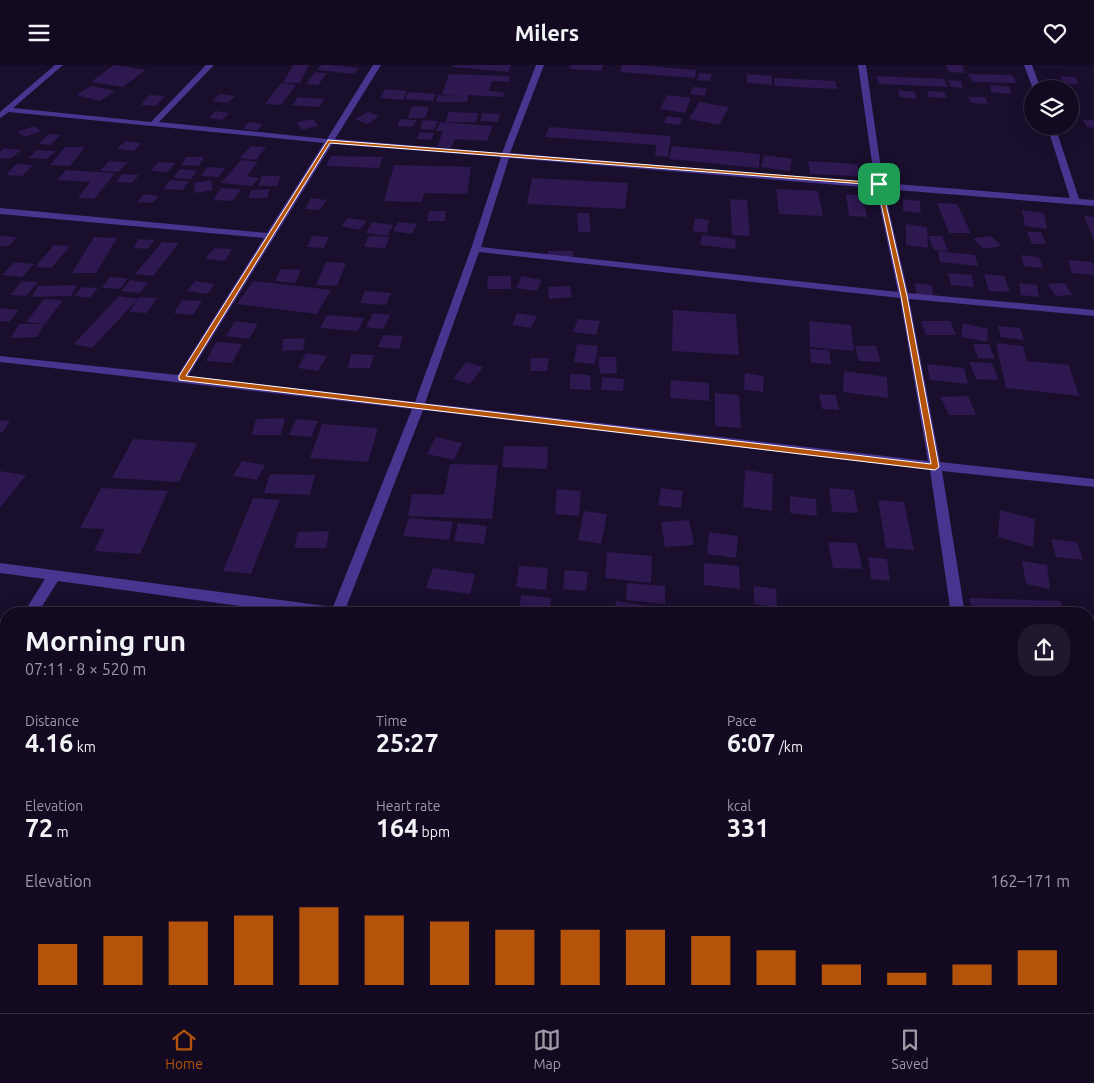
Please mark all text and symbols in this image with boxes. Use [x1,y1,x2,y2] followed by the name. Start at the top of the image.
[25,19,53,47] icon: menu
[1041,19,1069,47] icon: heart
[515,20,579,45] text: Milers
[1024,80,1079,135] map controls
[1024,80,1079,135] button: layers
[858,163,900,205] pin
[865,170,893,198] icon: arrive
[1018,624,1070,676] button: share
[25,625,186,656] text: Morning run
[25,660,146,678] text: 07:11 · 8 × 520 m
[25,713,79,729] text: Distance
[376,713,407,729] text: Time
[727,713,757,729] text: Pace
[25,729,73,757] text: 4.16
[376,729,439,757] text: 25:27
[727,729,775,757] text: 6:07
[73,739,96,755] text: km
[775,739,803,755] text: /km
[25,798,83,814] text: Elevation
[376,798,440,814] text: Heart rate
[727,798,751,814] text: kcal
[25,814,53,842] text: 72
[376,814,418,842] text: 164
[727,814,769,842] text: 331
[53,824,69,840] text: m
[418,824,450,840] text: bpm
[25,872,92,890] text: Elevation
[990,872,1070,890] text: 162–171 m
[165,1026,203,1072] tab: Home
[533,1026,561,1072] tab: Map
[892,1026,929,1072] tab: Saved

